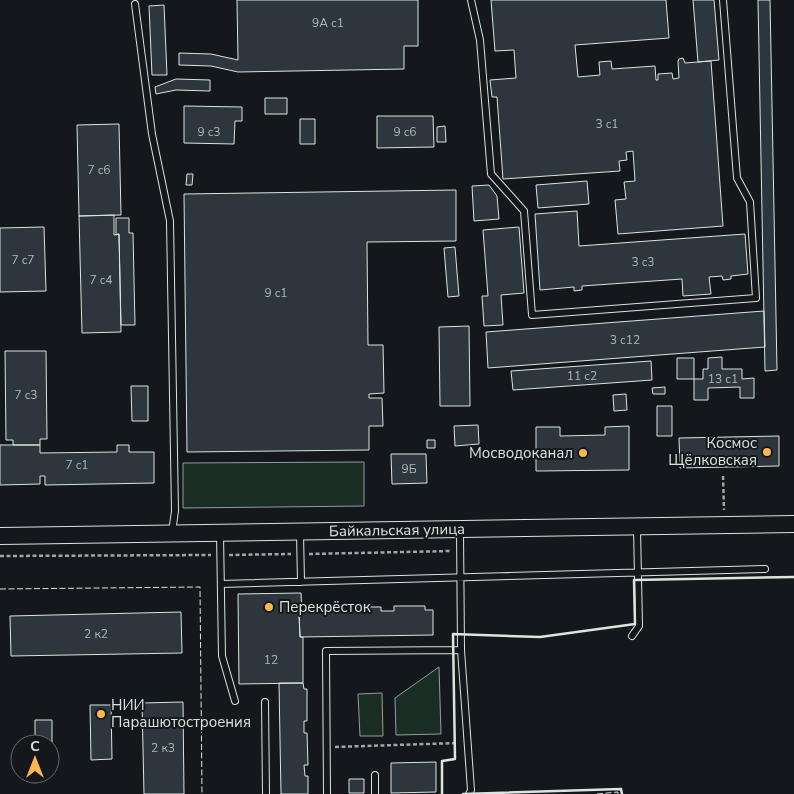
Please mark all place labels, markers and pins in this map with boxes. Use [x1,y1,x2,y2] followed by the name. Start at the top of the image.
[668,433,757,470] place label: Космос Щёлковская
[469,443,573,463] place label: Мосводоканал
[761,446,773,458] marker: Космос Щёлковская
[577,447,589,459] marker: Мосводоканал
[279,597,371,617] place label: Перекрёсток
[263,601,275,613] marker: Перекрёсток
[111,695,251,732] place label: НИИ Парашютостроения
[95,708,107,720] marker: НИИ Парашютостроения

